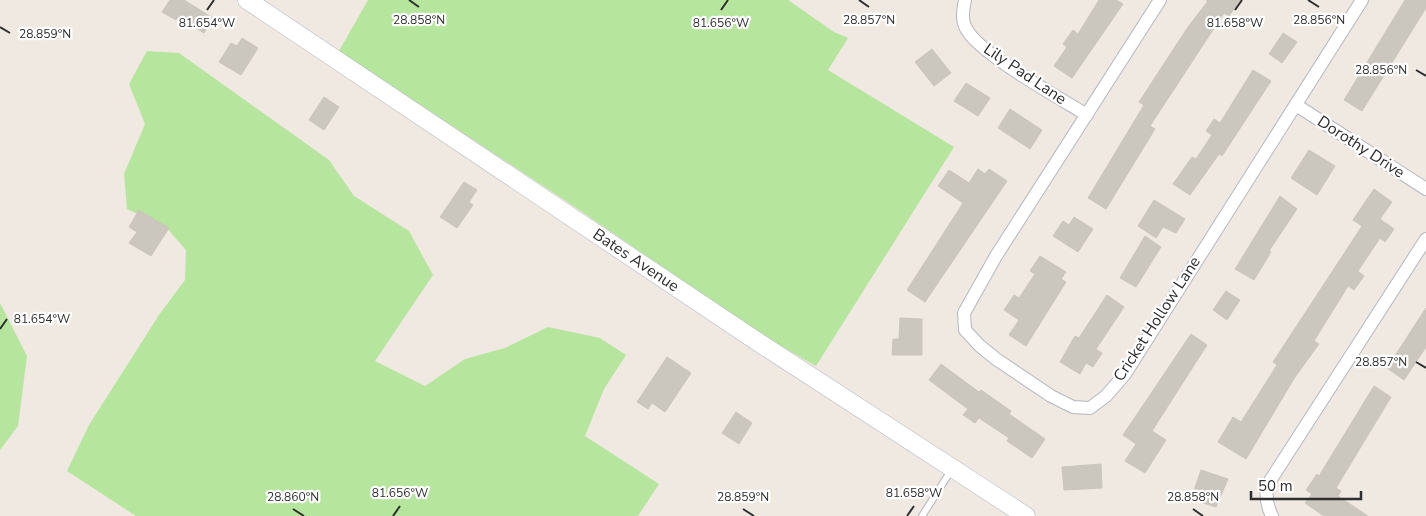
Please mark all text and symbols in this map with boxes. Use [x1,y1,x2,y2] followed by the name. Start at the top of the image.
[393,12,445,28] text: 28.858°N
[843,12,895,28] text: 28.857°N
[1293,12,1345,28] text: 28.856°N
[179,15,235,31] text: 81.654°W
[693,15,749,31] text: 81.656°W
[1207,15,1263,31] text: 81.658°W
[19,26,71,42] text: 28.859°N
[979,38,1071,110] street label: Lily Pad Lane
[1355,62,1407,78] text: 28.856°N
[1313,111,1409,183] street label: Dorothy Drive
[588,223,683,297] street label: Bates Avenue
[1108,252,1206,386] street label: Cricket Hollow Lane
[14,311,70,327] text: 81.654°W
[1355,354,1407,370] text: 28.857°N
[1251,468,1361,500] scale bar
[1258,476,1293,496] text: 50 m
[372,485,428,501] text: 81.656°W
[886,485,942,501] text: 81.658°W
[267,489,319,505] text: 28.860°N
[717,489,769,505] text: 28.859°N
[1167,489,1219,505] text: 28.858°N

